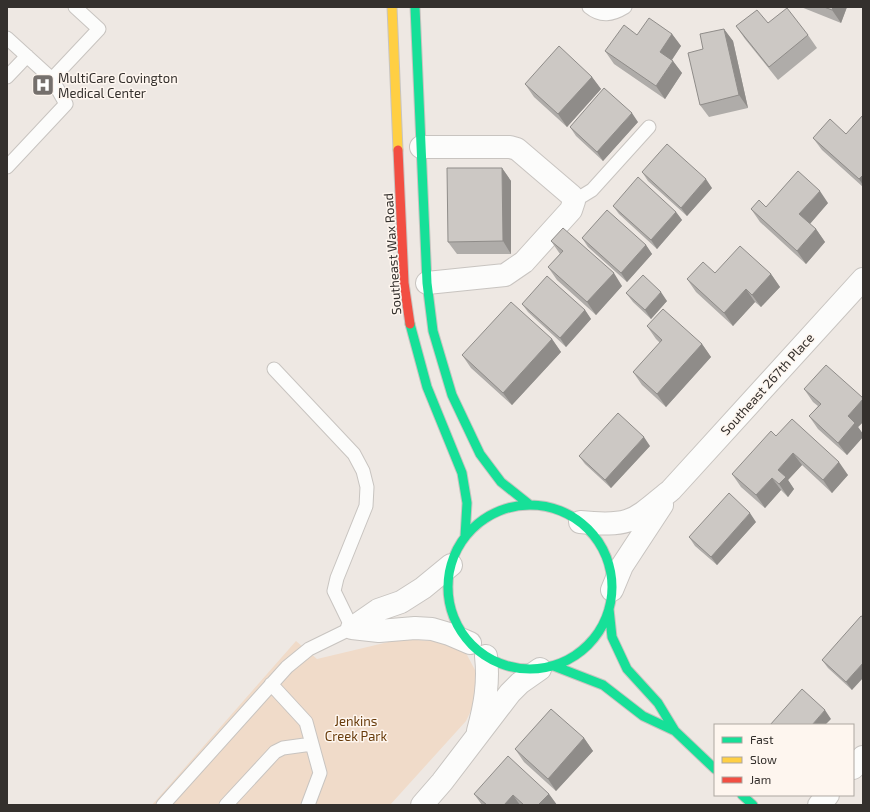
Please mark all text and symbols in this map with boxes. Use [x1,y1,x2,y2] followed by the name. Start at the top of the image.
[58,70,178,101] place label: MultiCare Covington Medical Center
[30,72,56,98] hospital icon: MultiCare Covington Medical Center
[380,193,404,315] street label: Southeast Wax Road
[717,330,817,438] street label: Southeast 267th Place
[325,713,388,744] park label: Jenkins Creek Park
[714,724,854,796] legend
[750,732,774,746] text: Fast
[750,752,777,766] text: Slow
[750,772,771,786] text: Jam

